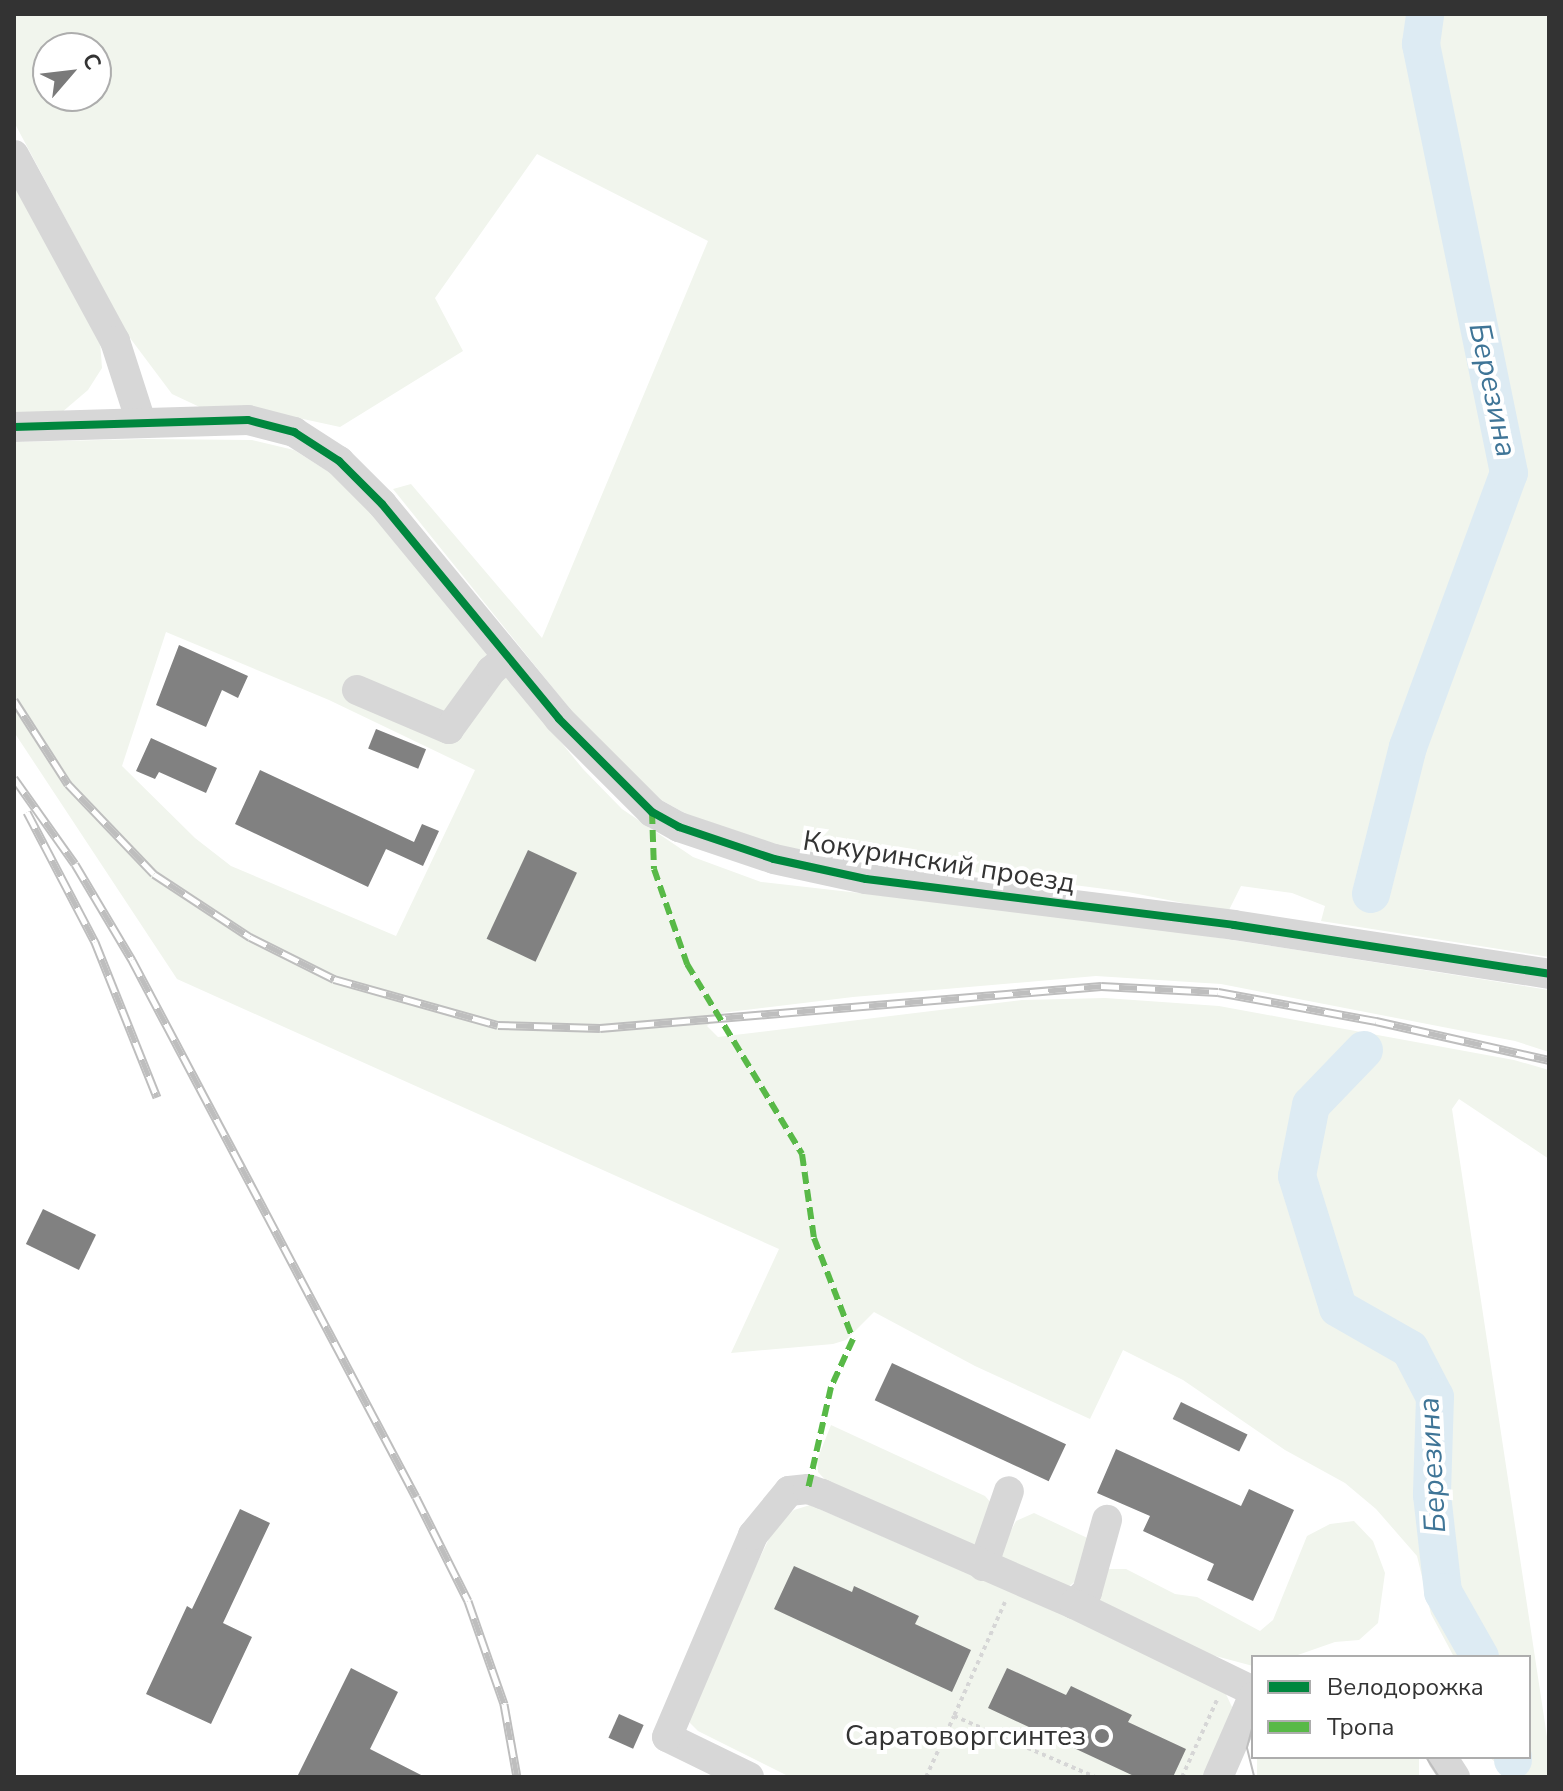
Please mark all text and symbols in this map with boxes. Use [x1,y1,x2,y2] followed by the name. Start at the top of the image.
[32,32,112,112] north arrow
[75,48,108,75] text: С
[1460,320,1524,460] water label: Березина
[801,824,1077,900] street label: Кокуринский проезд
[1411,1396,1455,1534] water label: Березина
[1251,1655,1531,1759] legend
[1327,1671,1484,1703] text: Велодорожка
[1327,1711,1394,1743] text: Тропа
[845,1719,1086,1753] place label: Саратоворгсинтез
[1093,1727,1111,1745] marker: Саратоворгсинтез

